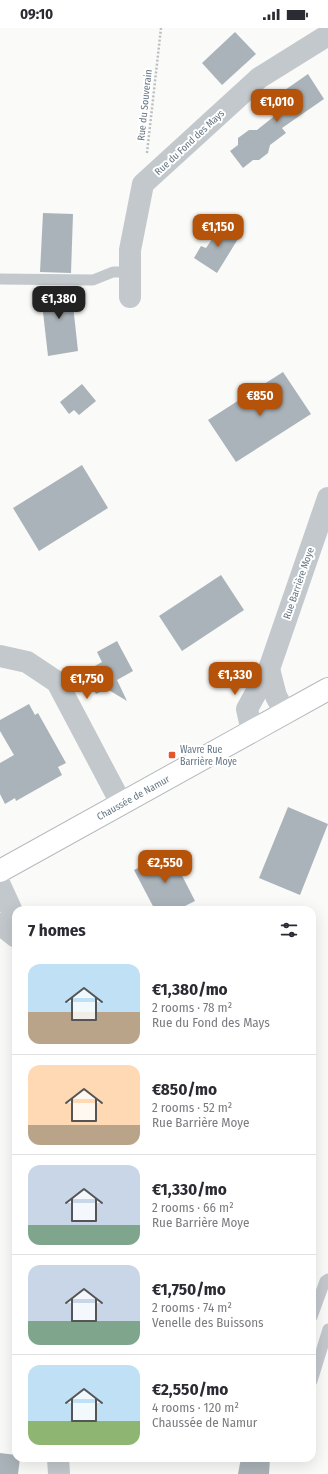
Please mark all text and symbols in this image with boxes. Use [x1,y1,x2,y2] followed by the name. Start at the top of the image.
[20,5,53,23] text: 09:10
[135,69,155,141] street label: Rue du Souverain
[244,89,310,123] pin: €1,010
[260,94,294,109] text: €1,010
[152,107,227,178] street label: Rue du Fond des Mays
[185,214,251,248] pin: €1,150
[202,219,234,234] text: €1,150
[26,286,92,320] pin: €1,380
[41,291,77,306] text: €1,380
[236,383,284,417] pin: €850
[246,388,274,403] text: €850
[281,546,317,621] street label: Rue Barrière Moye
[202,662,268,696] pin: €1,330
[54,666,120,700] pin: €1,750
[218,667,252,682] text: €1,330
[70,671,104,686] text: €1,750
[180,744,237,768] place label: Wavre Rue Barrière Moye
[167,750,177,760] marker: Wavre Rue Barrière Moye
[95,773,172,823] street label: Chaussée de Namur
[132,850,198,884] pin: €2,550
[147,855,183,870] text: €2,550
[278,919,300,941] icon: filters
[28,920,86,941] text: 7 homes
[152,979,228,1000] text: €1,380/mo
[60,980,108,1028] icon: home
[152,1000,232,1015] text: 2 rooms · 78 m²
[152,1015,270,1030] text: Rue du Fond des Mays
[152,1079,217,1100] text: €850/mo
[60,1081,108,1129] icon: home
[152,1100,232,1115] text: 2 rooms · 52 m²
[152,1115,249,1130] text: Rue Barrière Moye
[152,1179,227,1200] text: €1,330/mo
[60,1181,108,1229] icon: home
[152,1200,234,1215] text: 2 rooms · 66 m²
[152,1215,249,1230] text: Rue Barrière Moye
[152,1279,226,1300] text: €1,750/mo
[60,1281,108,1329] icon: home
[152,1300,232,1315] text: 2 rooms · 74 m²
[152,1315,264,1330] text: Venelle des Buissons
[152,1379,228,1400] text: €2,550/mo
[60,1381,108,1429] icon: home
[152,1400,239,1415] text: 4 rooms · 120 m²
[152,1415,257,1430] text: Chaussée de Namur

